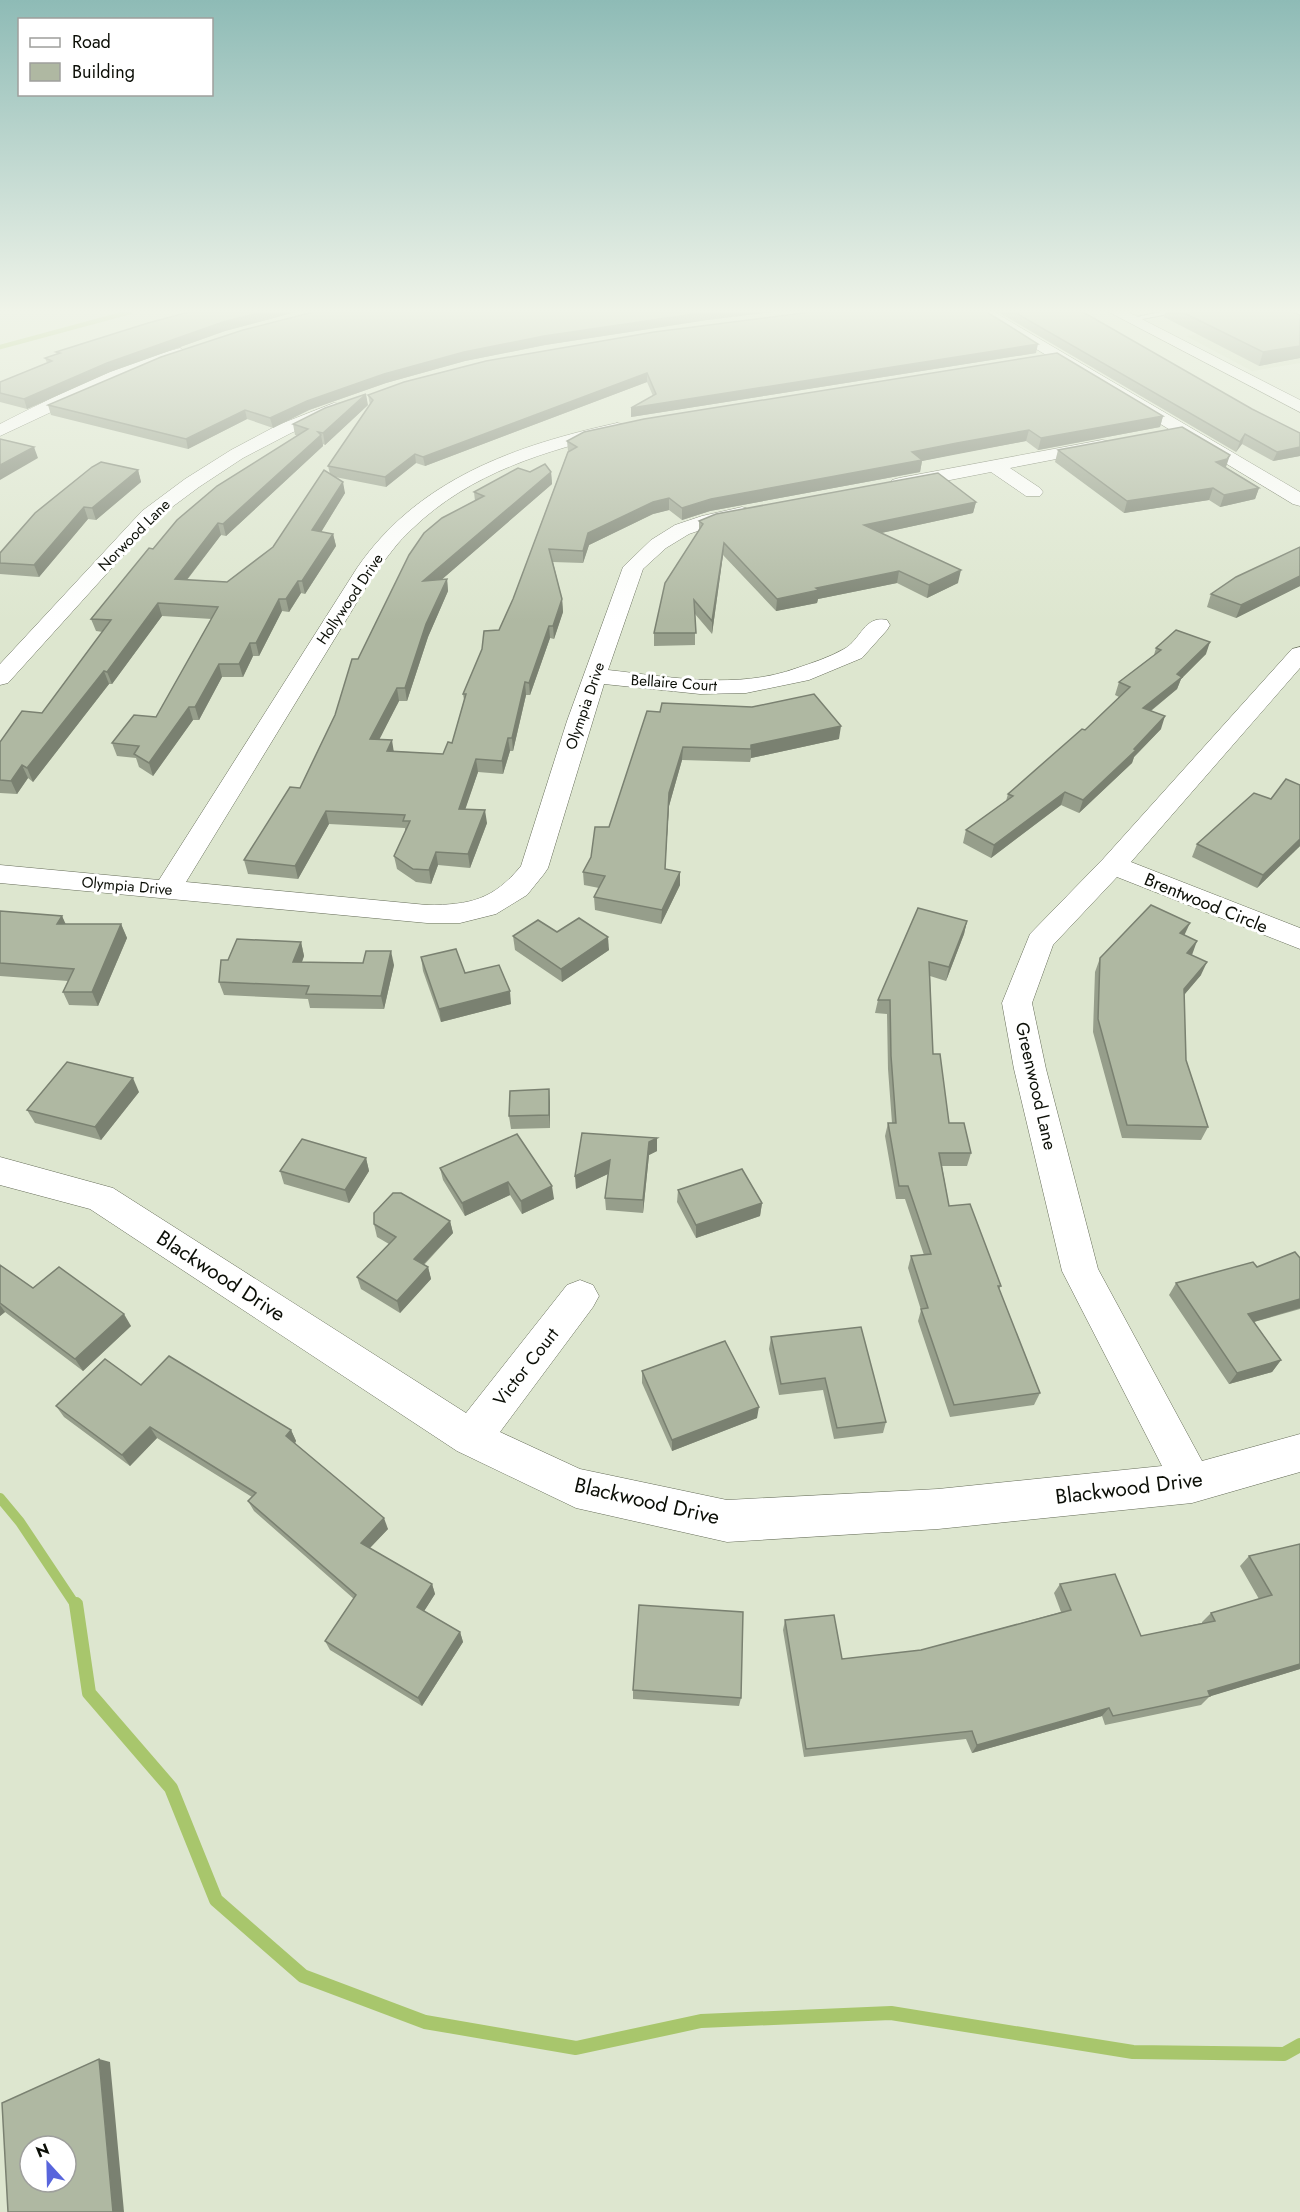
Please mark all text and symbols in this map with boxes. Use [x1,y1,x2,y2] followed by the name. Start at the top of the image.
[18,18,213,96] legend
[72,29,111,55] text: Road
[72,59,135,85] text: Building
[93,494,175,576] street label: Norwood Lane
[311,549,389,649] street label: Hollywood Drive
[560,659,610,753] street label: Olympia Drive
[630,669,718,697] street label: Bellaire Court
[1140,866,1272,940] street label: Brentwood Circle
[81,871,174,901] street label: Olympia Drive
[1009,1019,1063,1153] street label: Greenwood Lane
[151,1223,291,1329] street label: Blackwood Drive
[487,1322,565,1412] street label: Victor Court
[1054,1464,1205,1512] street label: Blackwood Drive
[571,1470,723,1532] street label: Blackwood Drive
[18,2134,78,2194] north arrow
[32,2138,53,2164] text: N

